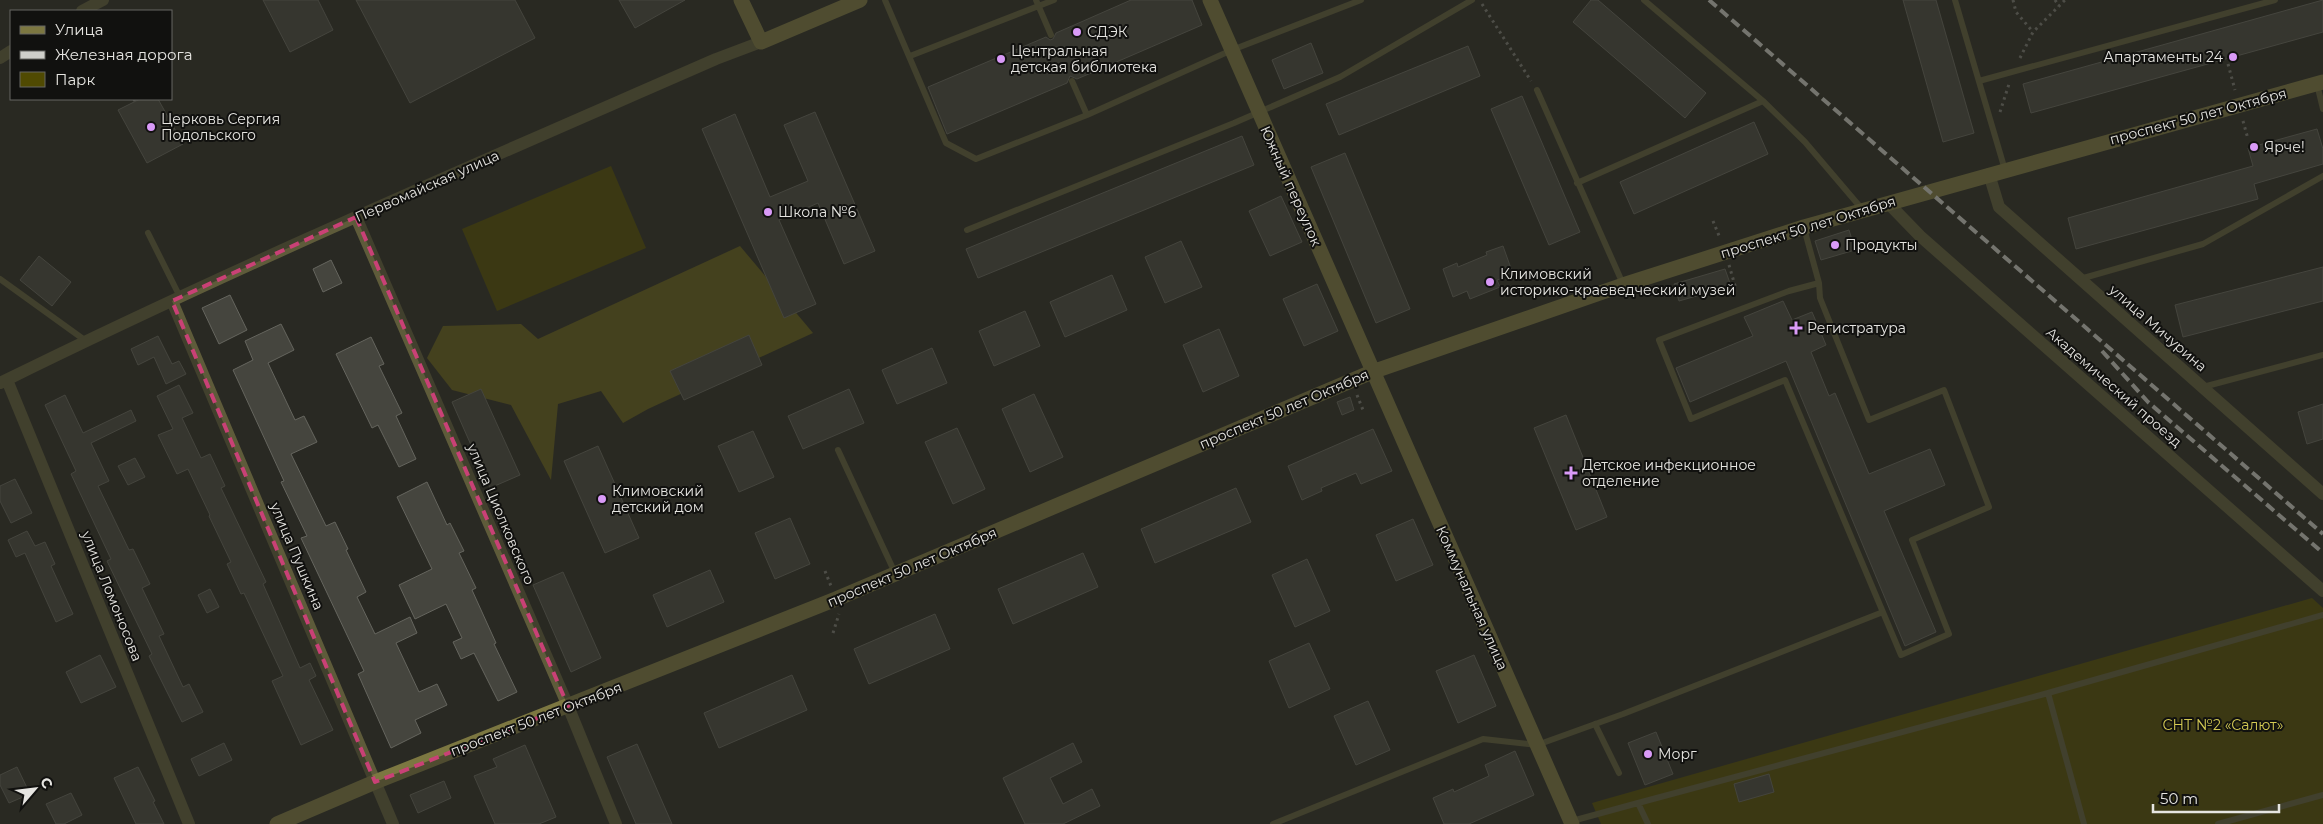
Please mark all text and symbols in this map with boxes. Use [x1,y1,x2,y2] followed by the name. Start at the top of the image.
[10,10,172,100] legend
[55,20,103,39] text: Улица
[1087,23,1128,41] place label: СДЭК
[1071,26,1083,38] marker: СДЭК
[1011,42,1157,76] place label: Центральная детская библиотека
[55,45,192,64] text: Железная дорога
[2104,48,2224,66] place label: Апартаменты 24
[2227,51,2239,63] marker: Апартаменты 24
[995,53,1007,65] marker: Центральная детская библиотека
[55,70,95,89] text: Парк
[2108,84,2288,148] street label: проспект 50 лет Октября
[161,110,280,144] place label: Церковь Сергия Подольского
[145,121,157,133] marker: Церковь Сергия Подольского
[1256,123,1326,249] street label: Южный переулок
[2264,138,2305,156] place label: Ярче!
[2248,141,2260,153] marker: Ярче!
[352,146,502,226] street label: Первомайская улица
[1718,192,1898,262] street label: проспект 50 лет Октября
[778,203,857,221] place label: Школа №6
[762,206,774,218] marker: Школа №6
[1845,236,1918,254] place label: Продукты
[1829,239,1841,251] marker: Продукты
[1500,265,1735,299] place label: Климовский историко-краеведческий музей
[1484,276,1496,288] marker: Климовский историко-краеведческий музей
[2105,280,2211,375] street label: улица Мичурина
[1807,319,1906,337] place label: Регистратура
[1789,321,1803,335] marker: Регистратура
[2042,323,2186,451] street label: Академический проезд
[1197,365,1371,453] street label: проспект 50 лет Октября
[463,440,539,587] street label: улица Циолковского
[1582,456,1756,490] place label: Детское инфекционное отделение
[1564,466,1578,480] marker: Детское инфекционное отделение
[612,482,704,516] place label: Климовский детский дом
[596,493,608,505] marker: Климовский детский дом
[266,499,328,612] street label: улица Пушкина
[825,523,999,611] street label: проспект 50 лет Октября
[1432,523,1512,673] street label: Коммунальная улица
[77,527,146,664] street label: улица Ломоносова
[448,678,624,760] street label: проспект 50 лет Октября
[2163,716,2283,734] park label: СНТ №2 «Салют»
[1658,745,1697,763] place label: Морг
[1642,748,1654,760] marker: Морг
[10,764,60,814] north arrow
[36,774,57,792] text: С
[2153,782,2279,814] scale bar
[2160,789,2198,808] text: 50 m

